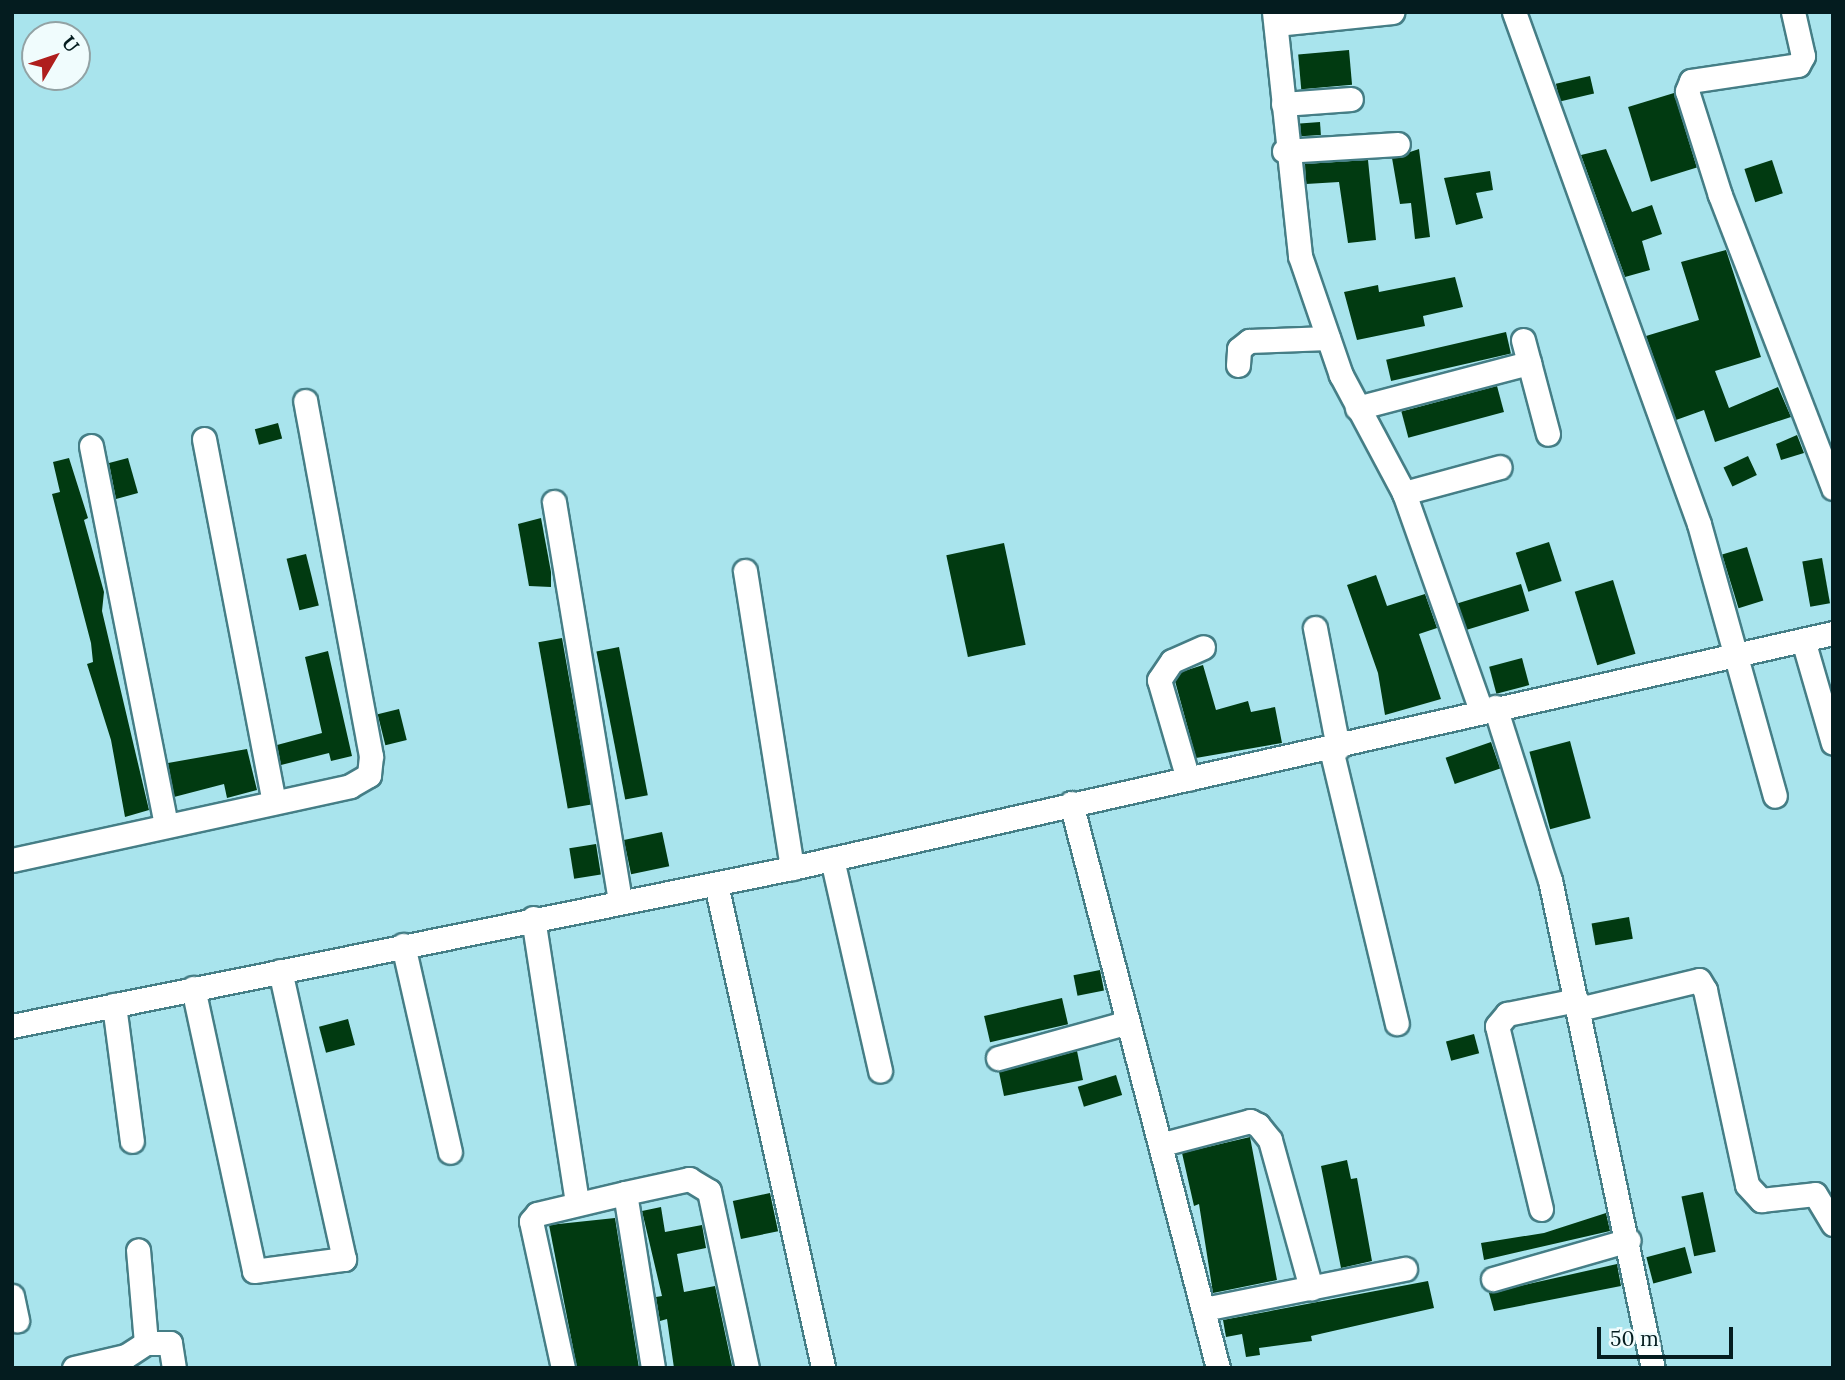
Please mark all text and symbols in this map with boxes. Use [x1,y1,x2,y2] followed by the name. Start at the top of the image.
[21,21,91,91] north arrow
[57,31,85,57] text: U
[1600,1314,1736,1358] scale bar
[1610,1325,1659,1352] text: 50 m

